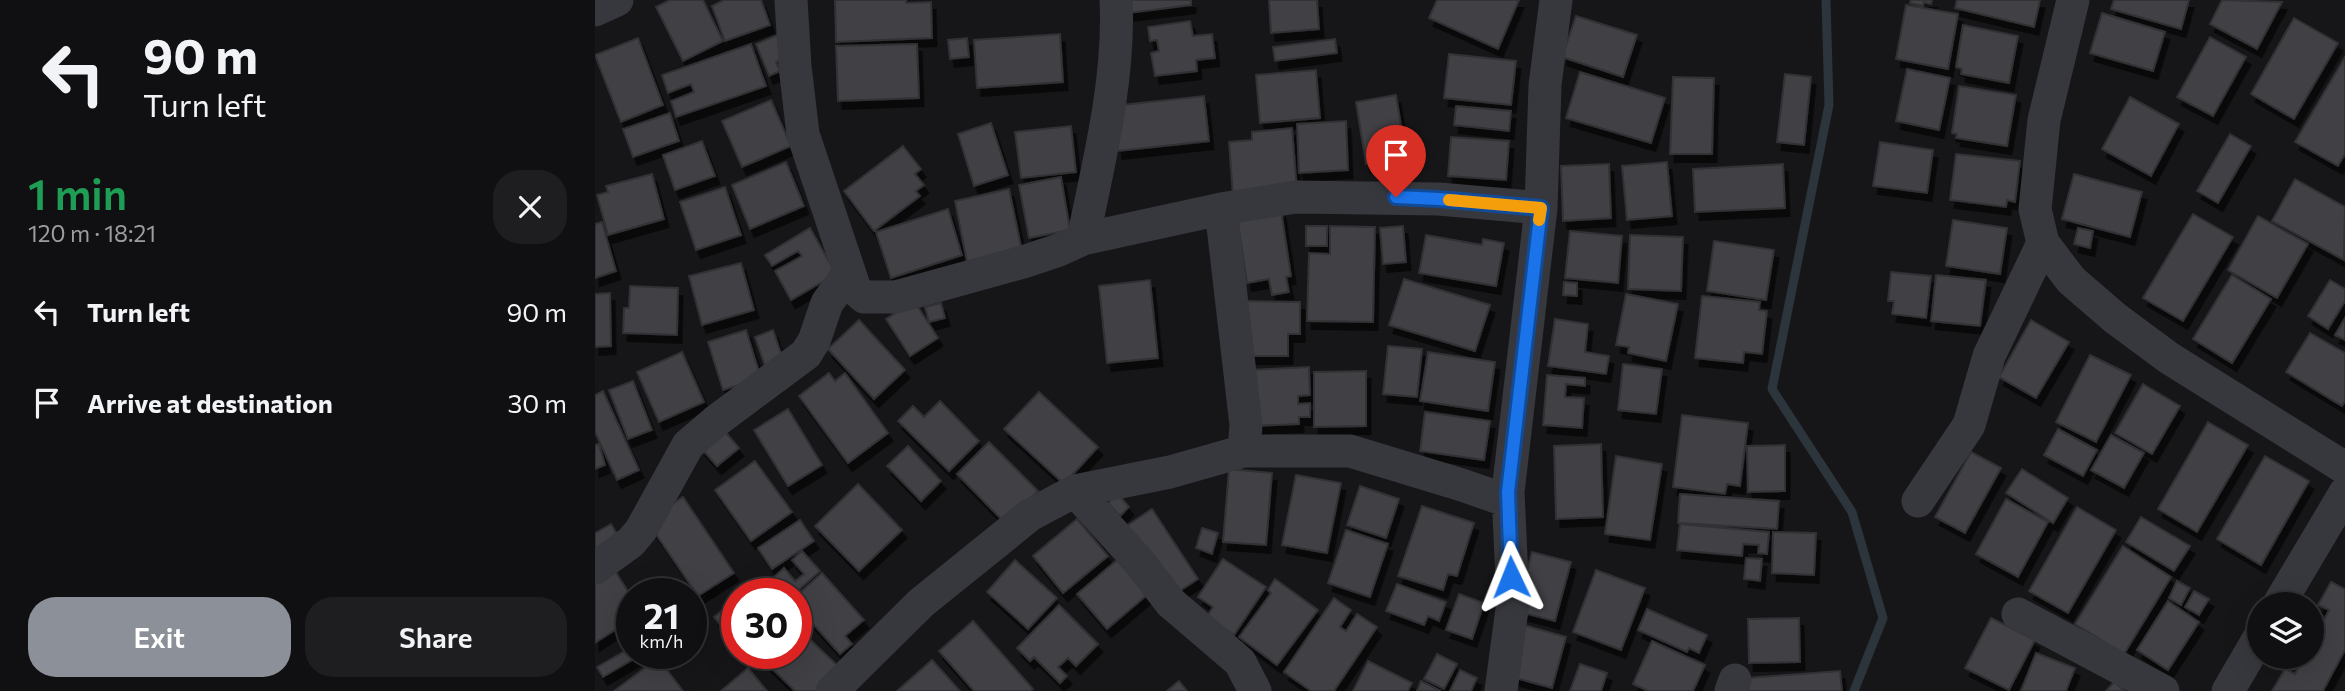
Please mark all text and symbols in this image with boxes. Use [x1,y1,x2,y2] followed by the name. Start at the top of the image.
[143,24,258,84] text: 90 m
[28,28,119,119] icon: left
[143,84,267,124] text: Turn left
[1366,125,1426,197] pin
[1377,136,1415,174] icon: arrive
[28,167,127,219] text: 1 min
[493,170,567,244] button: close
[28,219,156,247] text: 120 m · 18:21
[28,293,66,331] icon: left
[87,296,190,327] text: Turn left
[507,296,567,327] text: 90 m
[28,384,66,422] icon: arrive
[87,387,333,418] text: Arrive at destination
[508,387,567,418] text: 30 m
[1474,540,1548,614] position arrow
[721,578,812,669] speed limit sign: 30
[2247,592,2324,669] map controls
[2247,592,2324,669] button: layers
[644,593,679,636] text: 21
[28,597,291,677] button: Exit
[305,597,567,677] button: Share
[640,630,683,652] text: km/h

